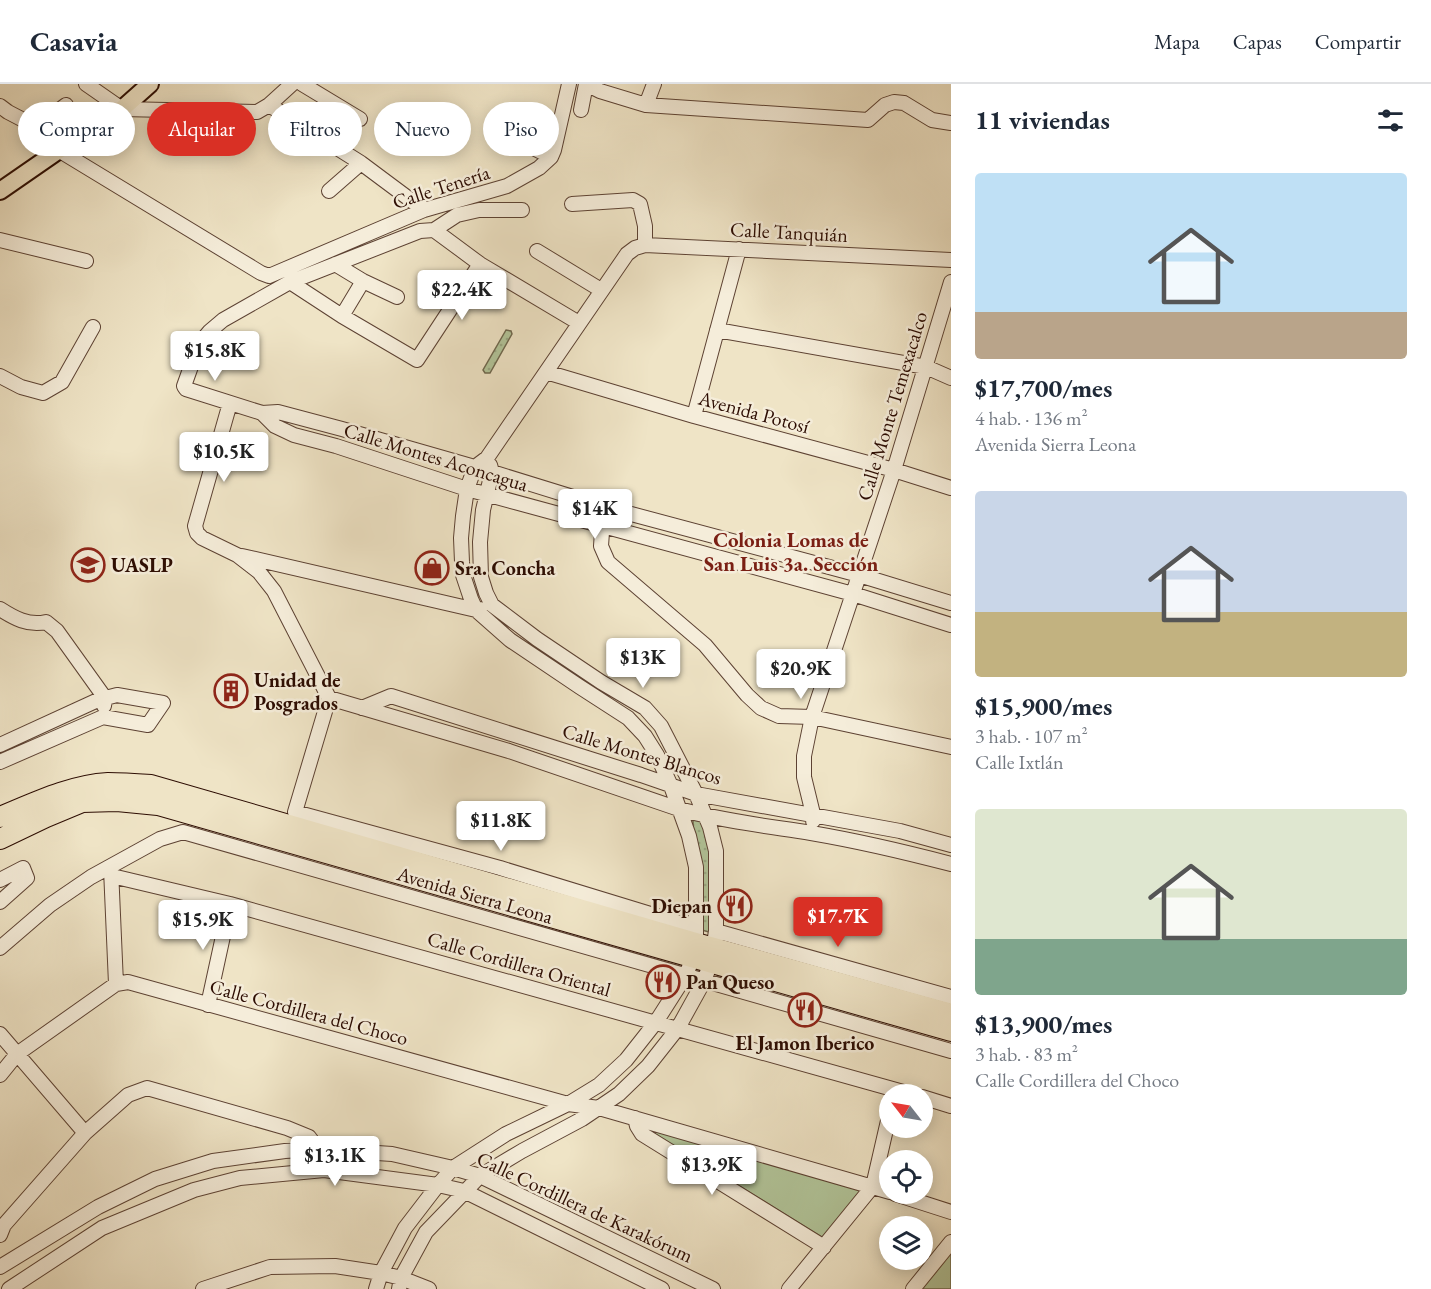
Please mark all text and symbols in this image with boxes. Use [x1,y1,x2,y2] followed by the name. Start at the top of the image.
[30,23,118,59] text: Casavia
[1154,28,1200,55] text: Mapa
[1233,28,1282,55] text: Capas
[1315,28,1401,55] text: Compartir
[18,102,135,156] chip: Comprar
[147,102,256,156] chip: Alquilar
[268,102,362,156] chip: Filtros
[374,102,471,156] chip: Nuevo
[483,102,559,156] chip: Piso
[975,103,1110,137] text: 11 viviendas
[1374,104,1407,137] icon: filters
[389,159,493,215] street label: Calle Tenería
[1137,212,1245,320] icon: home
[729,216,849,248] street label: Calle Tanquián
[413,270,511,321] pin: $22.4K
[431,276,493,302] text: $22.4K
[851,308,933,504] street label: Calle Monte Temexacalco
[166,331,264,382] pin: $15.8K
[184,337,246,363] text: $15.8K
[975,371,1112,405] text: $17,700/mes
[695,384,812,439] street label: Avenida Potosí
[975,405,1088,431] text: 4 hab. · 136 m²
[341,417,531,497] street label: Calle Montes Aconcagua
[975,431,1136,457] text: Avenida Sierra Leona
[175,432,273,483] pin: $10.5K
[193,438,255,464] text: $10.5K
[559,489,631,540] pin: $14K
[572,495,618,521] text: $14K
[704,526,878,577] district label: Colonia Lomas de San Luis 3a. Sección
[1137,530,1245,638] icon: home
[70,547,106,583] school or university icon: UASLP
[414,550,450,586] shop icon: Sra. Concha
[111,552,173,578] place label: UASLP
[455,555,555,581] place label: Sra. Concha
[607,638,679,689] pin: $13K
[620,644,666,670] text: $13K
[752,649,850,700] pin: $20.9K
[770,655,832,681] text: $20.9K
[254,667,341,716] place label: Unidad de Posgrados
[213,673,249,709] building icon: Unidad de Posgrados
[975,689,1112,723] text: $15,900/mes
[559,717,725,791] street label: Calle Montes Blancos
[975,723,1088,749] text: 3 hab. · 107 m²
[975,749,1064,775] text: Calle Ixtlán
[452,801,550,852] pin: $11.8K
[470,807,532,833] text: $11.8K
[1137,848,1245,956] icon: home
[393,860,556,930] street label: Avenida Sierra Leona
[717,888,753,924] restaurant icon: Diepan
[651,893,712,919] place label: Diepan
[789,897,887,948] pin: $17.7K
[154,900,252,951] pin: $15.9K
[807,903,869,929] text: $17.7K
[172,906,234,932] text: $15.9K
[424,925,614,1003] street label: Calle Cordillera Oriental
[645,964,681,1000] restaurant icon: Pan Queso
[686,969,774,995] place label: Pan Queso
[207,973,411,1051] street label: Calle Cordillera del Choco
[787,992,823,1028] restaurant icon: El Jamon Iberico
[975,1007,1112,1041] text: $13,900/mes
[736,1030,874,1056] place label: El Jamon Iberico
[975,1041,1078,1067] text: 3 hab. · 83 m²
[975,1067,1179,1093] text: Calle Cordillera del Choco
[879,1084,933,1138] north arrow
[879,1084,933,1270] map controls
[286,1136,384,1187] pin: $13.1K
[304,1142,366,1168] text: $13.1K
[473,1145,698,1269] street label: Calle Cordillera de Karakórum
[663,1145,761,1196] pin: $13.9K
[879,1150,933,1204] button: locate
[681,1151,743,1177] text: $13.9K
[879,1216,933,1270] button: layers

